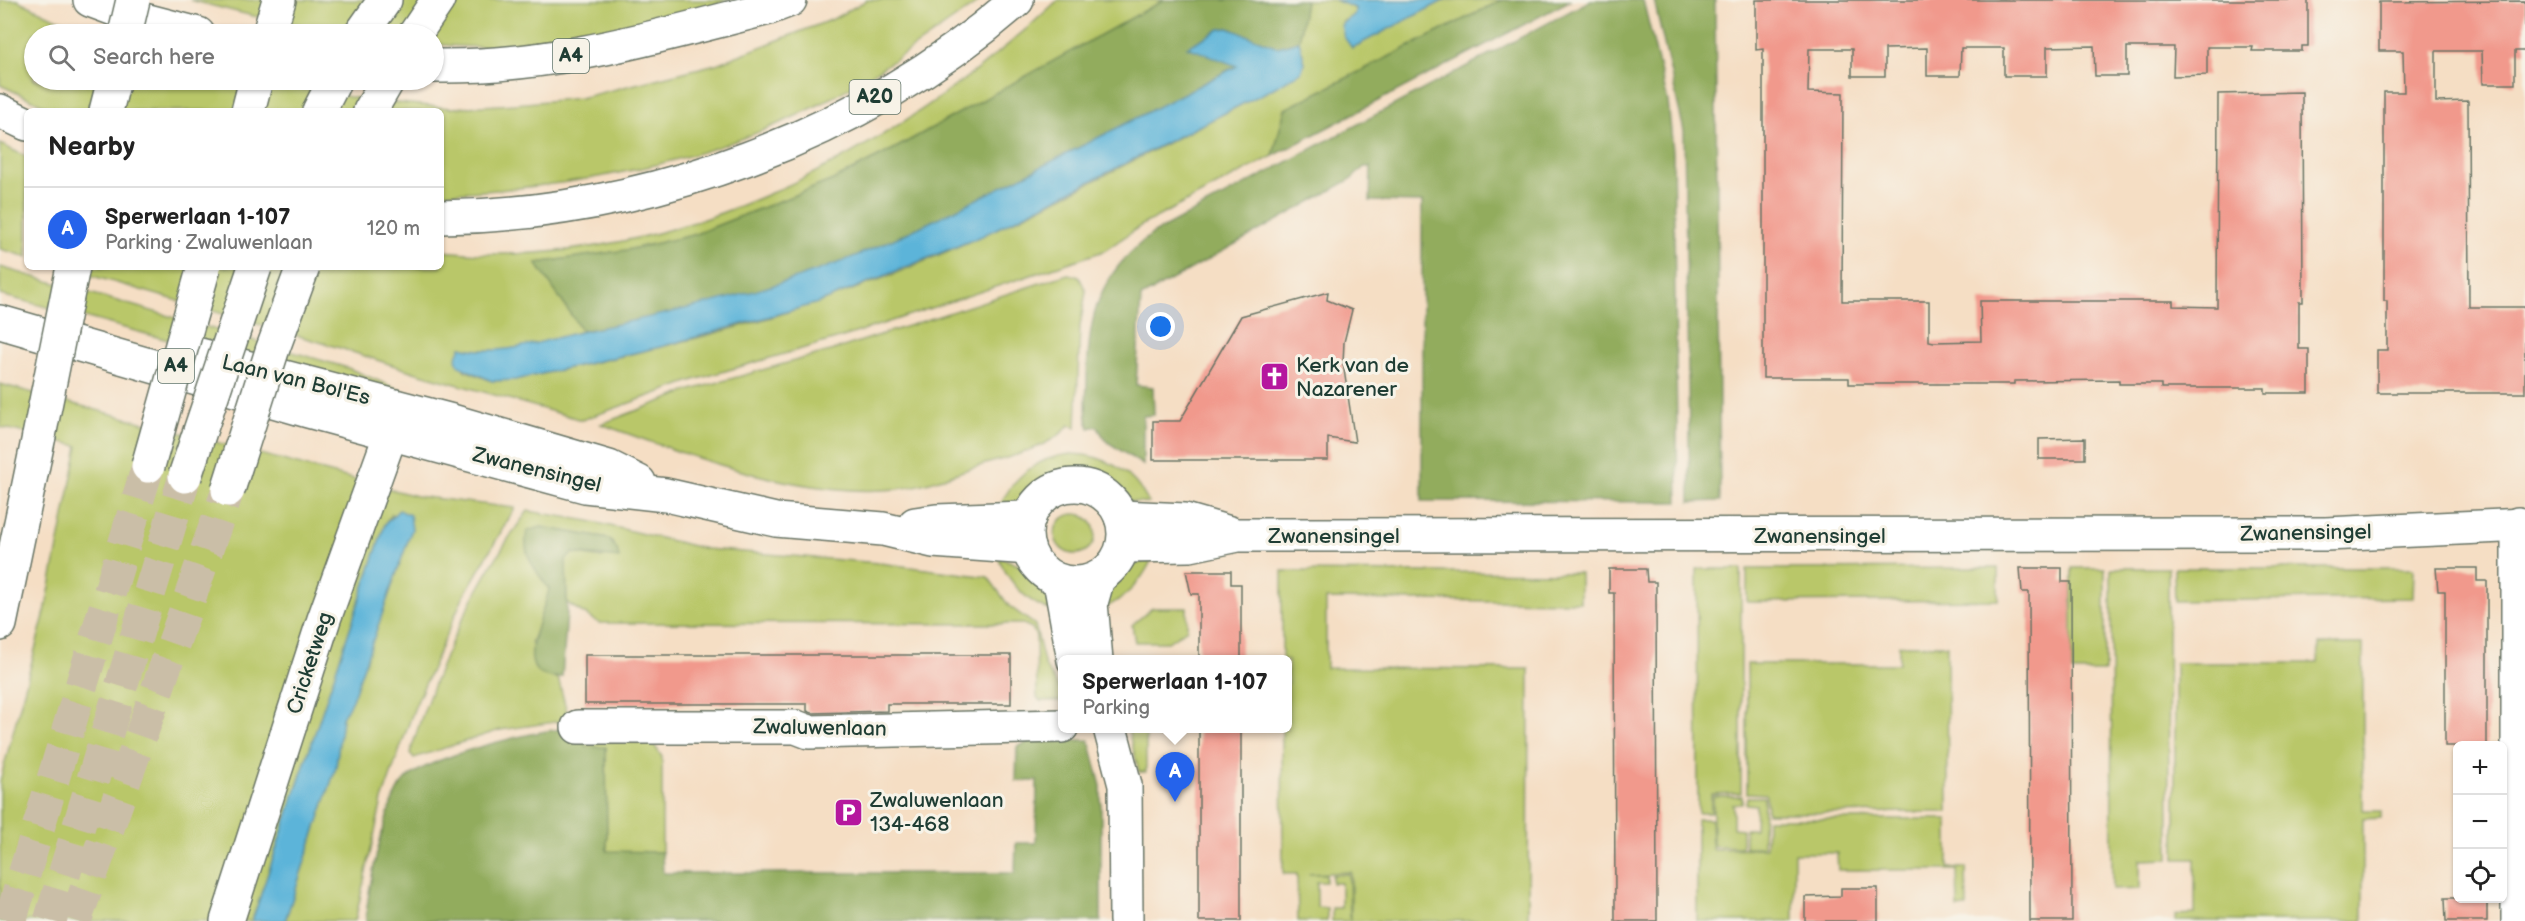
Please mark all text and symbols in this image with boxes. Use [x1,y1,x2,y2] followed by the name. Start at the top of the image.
[24,24,444,90] search box
[553,39,589,73] road number: A4
[45,41,78,74] icon: search
[93,44,215,71] text: Search here
[850,80,900,114] road number: A20
[48,132,135,163] text: Nearby
[105,204,290,231] text: Sperwerlaan 1-107
[61,217,74,241] text: A
[367,217,420,241] text: 120 m
[105,231,313,255] text: Parking · Zwaluwenlaan
[1146,312,1175,341] your location
[158,349,194,383] road number: A4
[219,349,373,411] street label: Laan van Bol'Es
[1296,353,1409,402] place label: Kerk van de Nazarener
[1259,361,1291,393] church icon: Kerk van de Nazarener
[469,442,604,498] street label: Zwanensingel
[2239,519,2372,547] street label: Zwanensingel
[1267,524,1400,549] street label: Zwanensingel
[1753,524,1886,549] street label: Zwanensingel
[282,609,338,717] street label: Cricketweg
[1058,655,1292,733] popup
[1082,669,1268,696] text: Sperwerlaan 1-107
[1082,696,1150,720] text: Parking
[752,714,887,742] street label: Zwaluwenlaan
[2453,741,2507,903] map controls
[2453,741,2507,795] button: +
[1156,752,1194,802] pin: A
[869,788,1003,837] place label: Zwaluwenlaan 134-468
[2453,795,2507,849] button: −
[833,796,865,828] parking icon: Zwaluwenlaan 134-468
[2453,849,2507,903] button: locate

